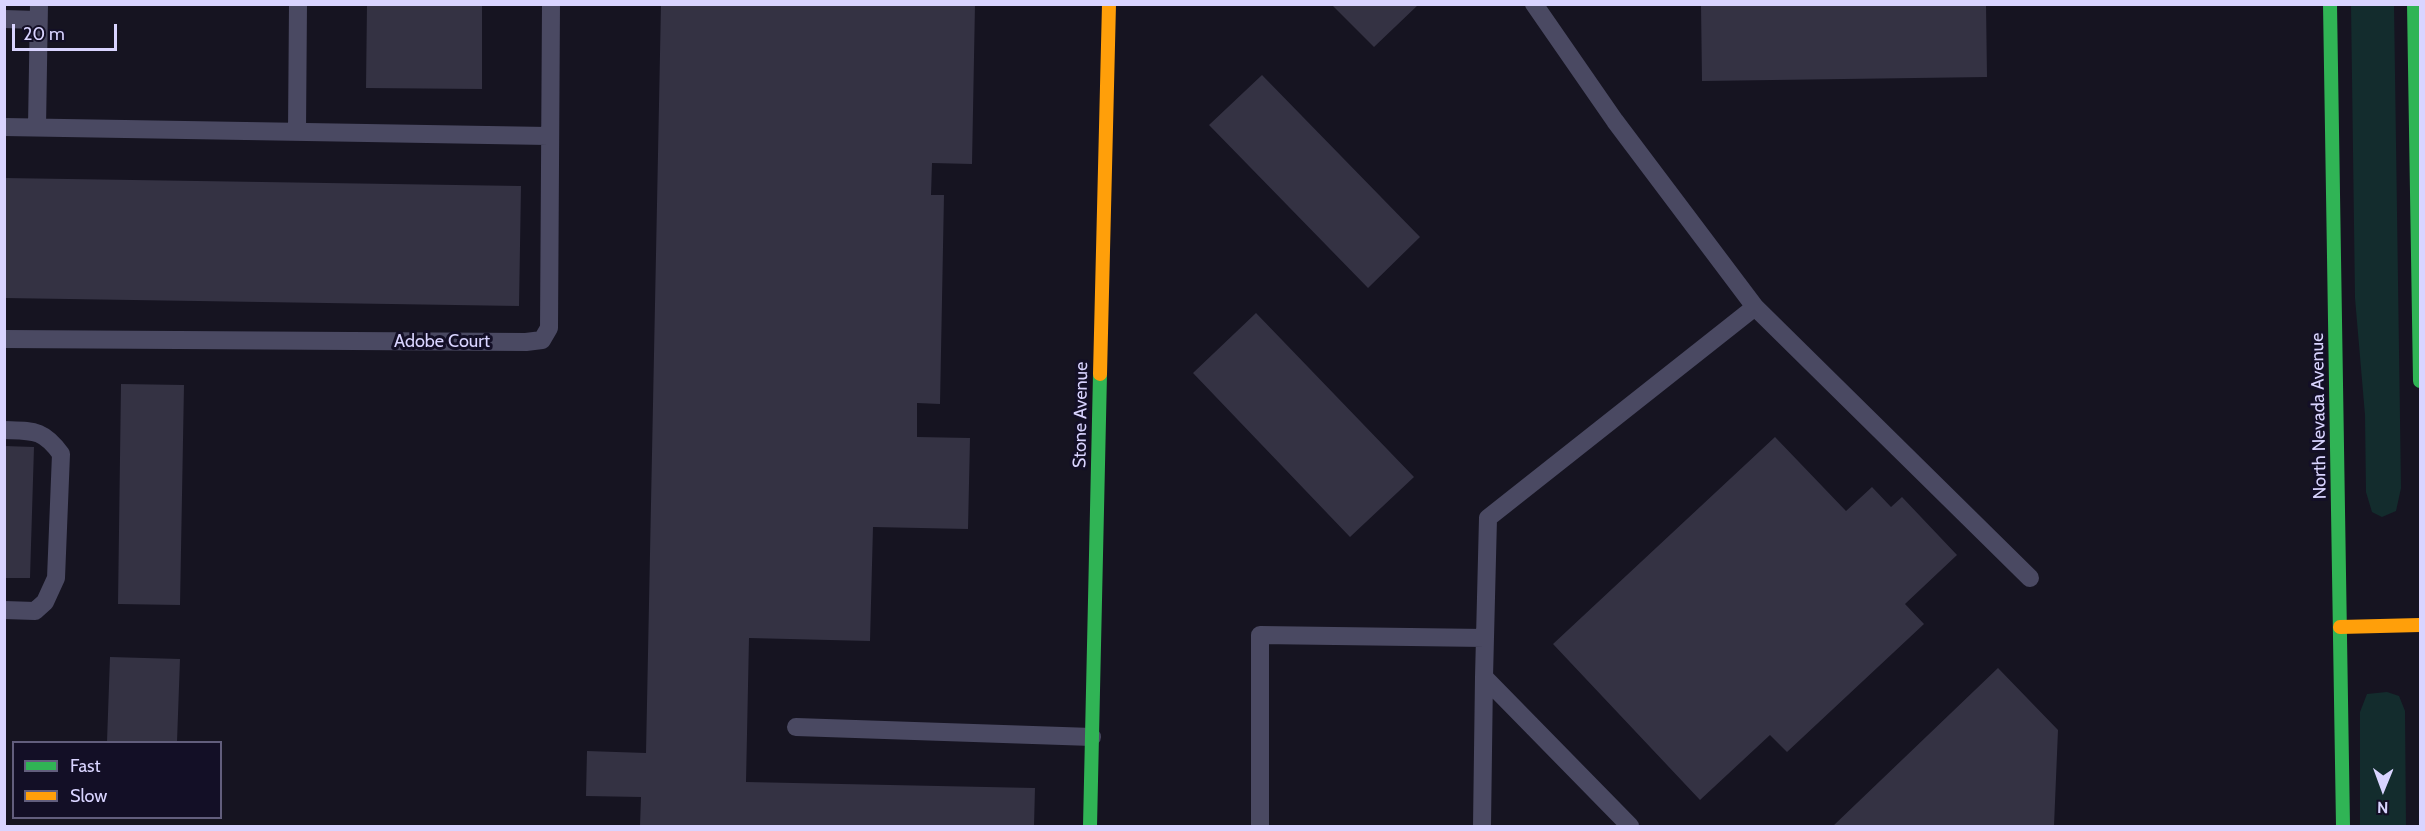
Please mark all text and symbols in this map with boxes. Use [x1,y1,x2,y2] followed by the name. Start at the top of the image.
[15,12,120,50] scale bar
[23,23,65,45] text: 20 m
[394,331,490,353] street label: Adobe Court
[2307,333,2331,499] street label: North Nevada Avenue
[1069,362,1093,468] street label: Stone Avenue
[12,741,222,819] legend
[70,755,101,777] text: Fast
[2353,759,2413,819] north arrow
[70,785,107,807] text: Slow
[2377,798,2388,817] text: N

